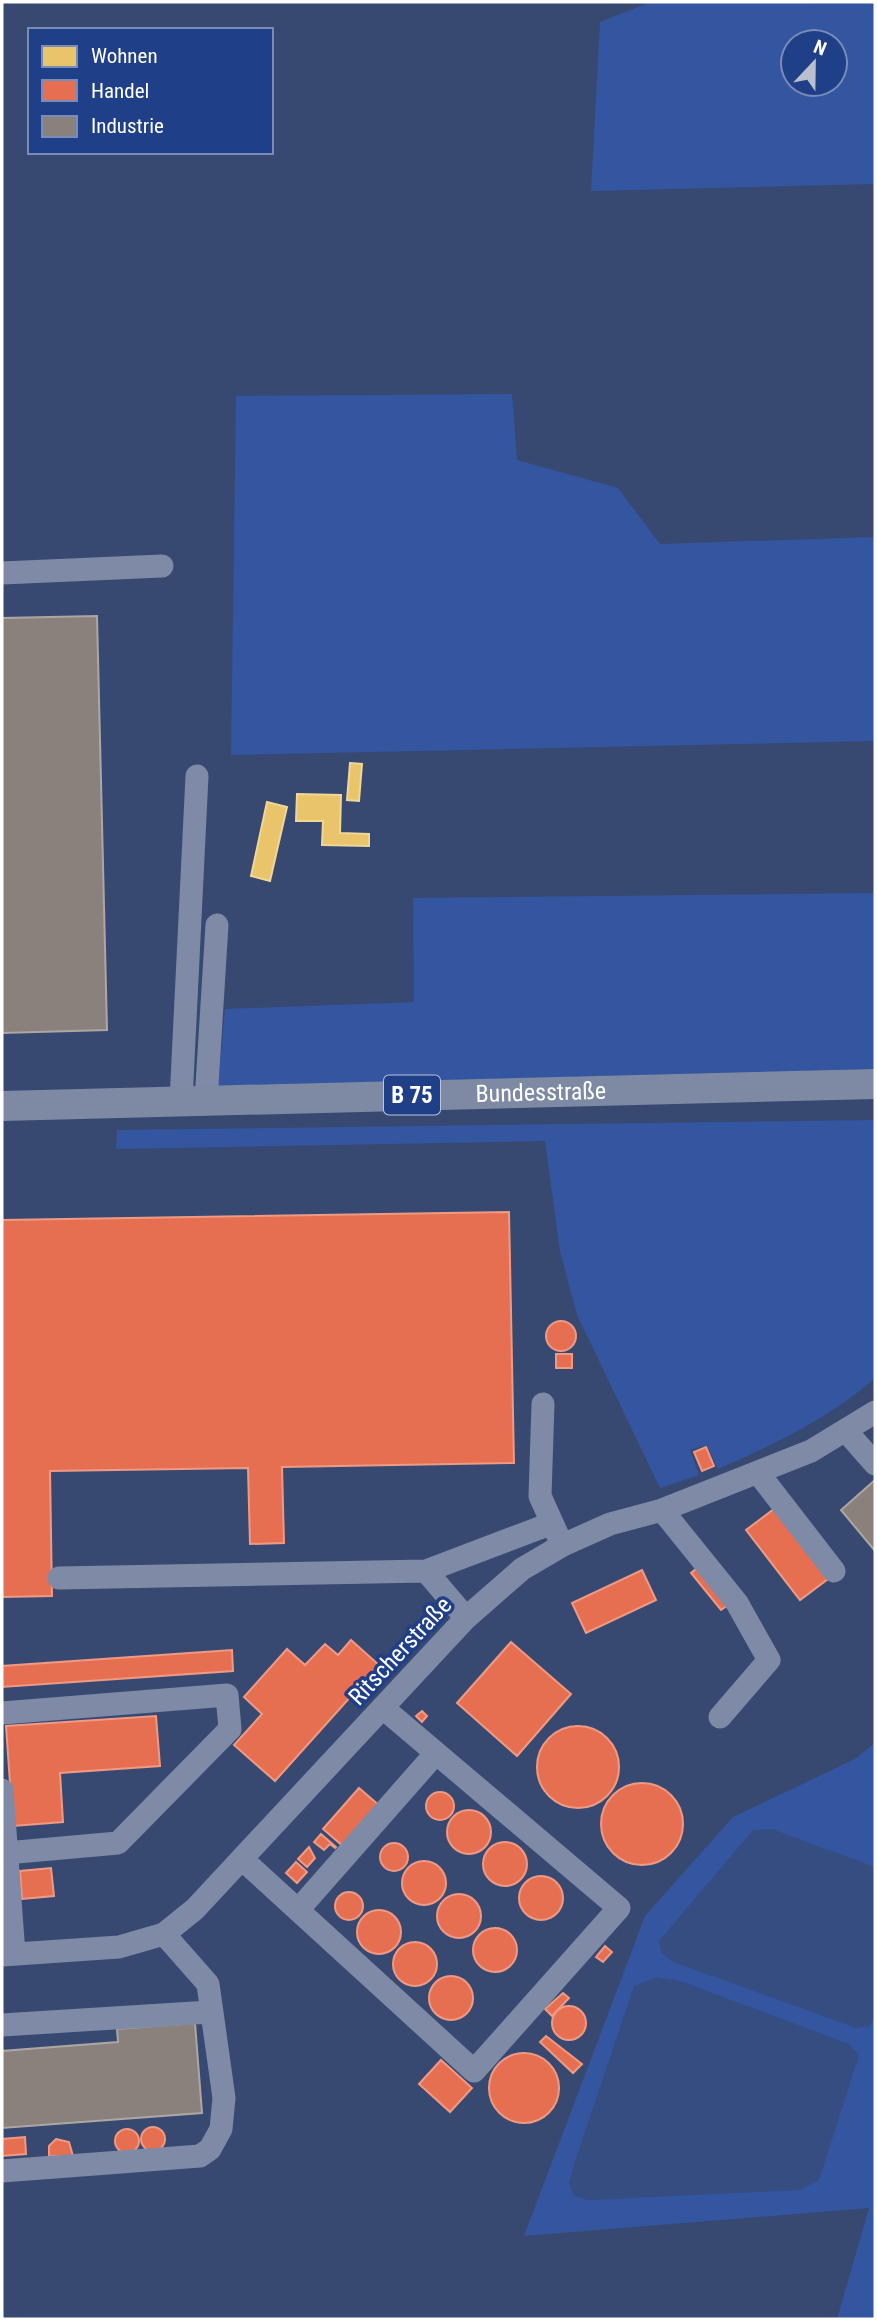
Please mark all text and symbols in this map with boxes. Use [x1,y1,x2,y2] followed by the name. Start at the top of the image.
[28,28,273,154] legend
[779,28,849,98] north arrow
[810,35,830,61] text: N
[91,44,158,68] text: Wohnen
[91,79,149,103] text: Handel
[91,114,164,138] text: Industrie
[384,1076,440,1114] road number: B 75
[475,1077,606,1108] street label: Bundesstraße
[343,1591,457,1711] street label: Ritscherstraße

